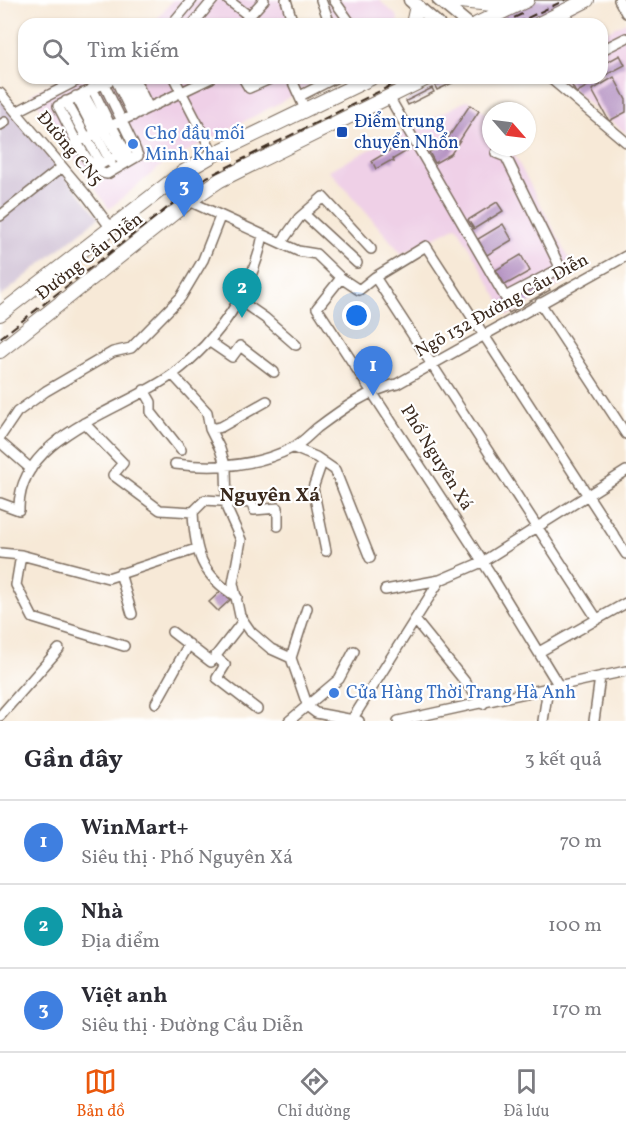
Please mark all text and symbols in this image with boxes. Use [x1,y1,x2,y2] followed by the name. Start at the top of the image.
[18,18,608,84] search box
[39,35,72,68] icon: search
[87,36,180,67] text: Tìm kiếm
[482,102,536,156] north arrow
[30,106,108,192] street label: Đường CN5
[354,110,459,156] place label: Điểm trung chuyển Nhổn
[145,122,245,168] place label: Chợ đầu mối Minh Khai
[335,125,349,139] marker: Điểm trung chuyển Nhổn
[126,137,140,151] marker: Chợ đầu mối Minh Khai
[164,168,204,217] pin: 3
[31,207,149,307] street label: Đường Cầu Diễn
[411,248,593,364] street label: Ngõ 132 Đường Cầu Diễn
[222,268,262,318] pin: 2
[342,301,371,330] your location
[354,346,392,396] pin: 1
[394,401,478,516] street label: Phố Nguyên Xá
[220,482,320,510] district label: Nguyên Xá
[346,681,576,706] place label: Cửa Hàng Thời Trang Hà Anh
[327,686,341,700] marker: Cửa Hàng Thời Trang Hà Anh
[24,742,123,778] text: Gần đây
[524,746,602,774] text: 3 kết quả
[81,813,189,844] text: WinMart+
[39,828,48,856] text: 1
[559,828,602,856] text: 70 m
[81,844,293,872] text: Siêu thị · Phố Nguyên Xá
[81,897,123,928] text: Nhà
[38,912,49,940] text: 2
[548,912,602,940] text: 100 m
[81,928,160,956] text: Địa điểm
[81,981,168,1012] text: Việt anh
[38,996,49,1024] text: 3
[552,996,602,1024] text: 170 m
[81,1012,304,1040] text: Siêu thị · Đường Cầu Diễn
[76,1065,125,1123] tab: Bản đồ
[278,1065,351,1123] tab: Chỉ đường
[504,1065,550,1123] tab: Đã lưu

